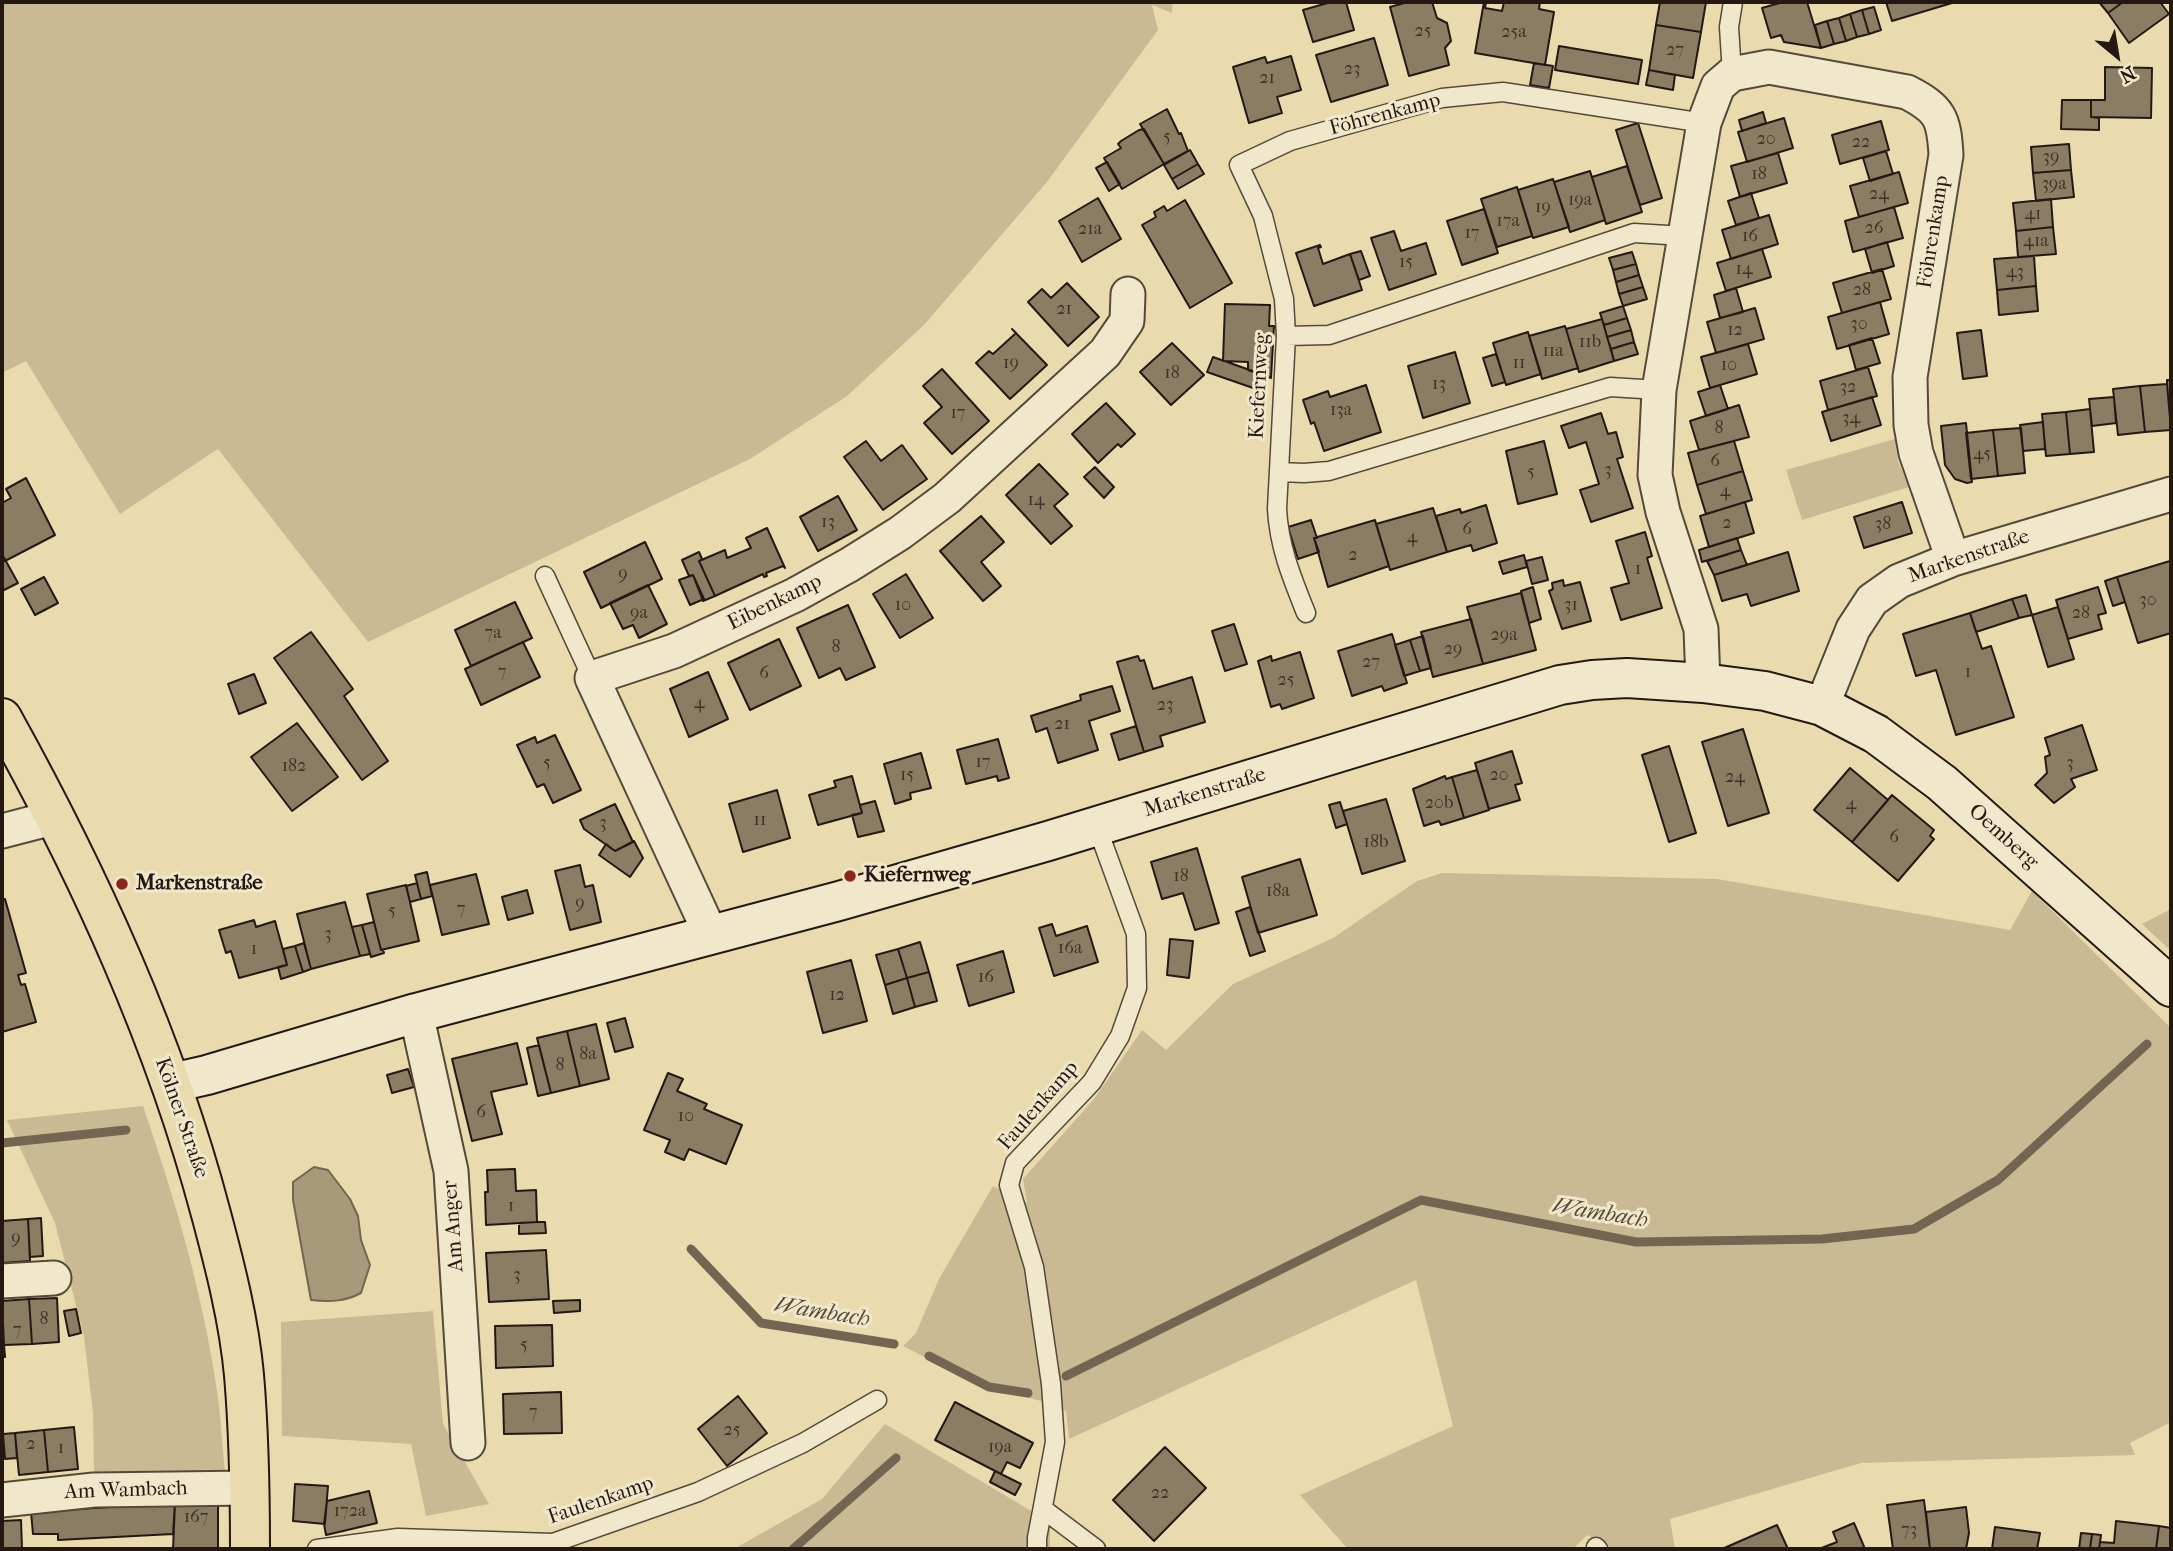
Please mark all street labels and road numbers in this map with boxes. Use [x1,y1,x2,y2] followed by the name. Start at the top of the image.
[1327,88,1443,142] street label: Föhrenkamp
[1913,174,1955,290] street label: Föhrenkamp
[1245,332,1275,440] street label: Kiefernweg
[1905,524,2033,590] street label: Markenstraße
[724,569,826,637] street label: Eibenkamp
[1141,762,1269,824] street label: Markenstraße
[1963,799,2043,875] street label: Oemberg
[149,1054,213,1182] street label: Kölner Straße
[993,1056,1085,1156] street label: Faulenkamp
[438,1179,470,1273] street label: Am Anger
[545,1471,657,1531] street label: Faulenkamp
[64,1476,188,1506] street label: Am Wambach

